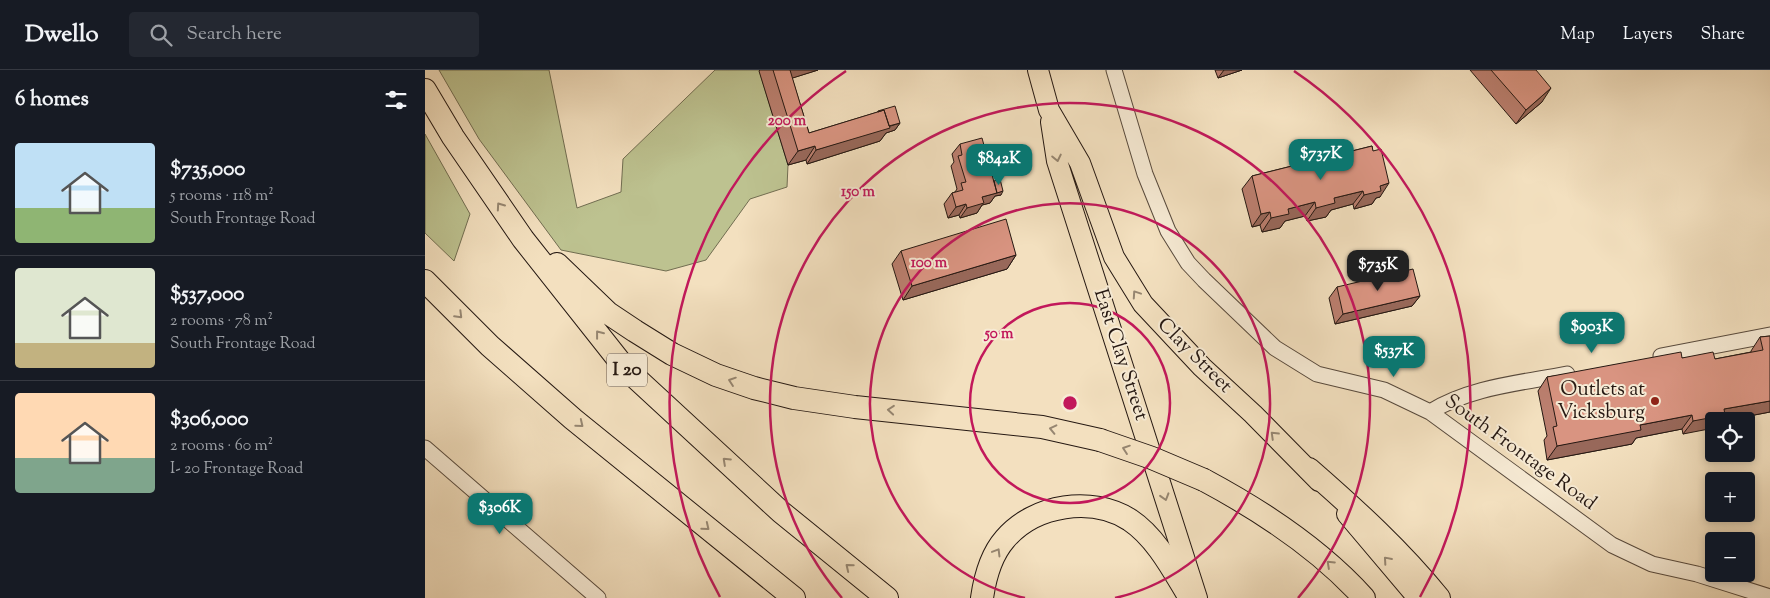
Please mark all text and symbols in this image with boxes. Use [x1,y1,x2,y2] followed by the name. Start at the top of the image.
[129,12,479,57] search box
[25,18,99,52] text: Dwello
[147,21,175,49] icon: search
[187,21,282,48] text: Search here
[1560,22,1595,48] text: Map
[1623,22,1673,48] text: Layers
[1701,22,1745,48] text: Share
[15,85,89,115] text: 6 homes
[382,86,410,114] icon: filters
[768,111,807,132] text: 200 m
[1286,138,1356,181] pin: $737K
[1300,143,1342,166] text: $737K
[964,144,1034,186] pin: $842K
[977,148,1021,171] text: $842K
[1051,154,1062,163] one-way arrow
[170,155,245,185] text: $735,000
[55,163,115,223] icon: home
[841,182,875,203] text: 150 m
[170,185,274,208] text: 5 rooms · 118 m²
[496,202,506,211] one-way arrow
[170,208,316,231] text: South Frontage Road
[1343,250,1413,292] pin: $735K
[911,253,948,274] text: 100 m
[1358,254,1398,277] text: $735K
[170,280,244,310] text: $537,000
[1085,285,1155,425] street label: East Clay Street
[55,288,115,348] icon: home
[1133,290,1142,300] one-way arrow
[170,310,273,333] text: 2 rooms · 78 m²
[454,310,463,319] one-way arrow
[1150,312,1238,400] street label: Clay Street
[1557,312,1627,354] pin: $903K
[1571,316,1613,339] text: $903K
[984,324,1014,345] text: 50 m
[595,331,604,340] one-way arrow
[170,333,316,356] text: South Frontage Road
[1359,336,1429,378] pin: $537K
[1374,340,1414,363] text: $537K
[607,354,647,386] road number: I 20
[728,376,737,386] one-way arrow
[1557,376,1645,428] place label: Outlets at Vicksburg
[1438,388,1602,518] street label: South Frontage Road
[1061,394,1079,412] centre of rings
[1649,395,1661,407] marker: Outlets at Vicksburg
[170,405,249,435] text: $306,000
[887,405,895,416] one-way arrow
[1705,412,1755,582] map controls
[1705,412,1755,462] button: locate
[55,413,115,473] icon: home
[574,419,583,428] one-way arrow
[1048,424,1057,435] one-way arrow
[1271,432,1280,441] one-way arrow
[170,435,273,458] text: 2 rooms · 60 m²
[1122,445,1130,455] one-way arrow
[170,458,303,481] text: I- 20 Frontage Road
[722,458,731,467] one-way arrow
[1705,472,1755,522] button: +
[465,492,535,535] pin: $306K
[1159,492,1169,500] one-way arrow
[479,497,521,520] text: $306K
[700,521,709,529] one-way arrow
[1705,532,1755,582] button: −
[990,549,1000,558] one-way arrow
[1384,557,1393,566] one-way arrow
[1326,561,1335,570] one-way arrow
[846,565,855,573] one-way arrow

